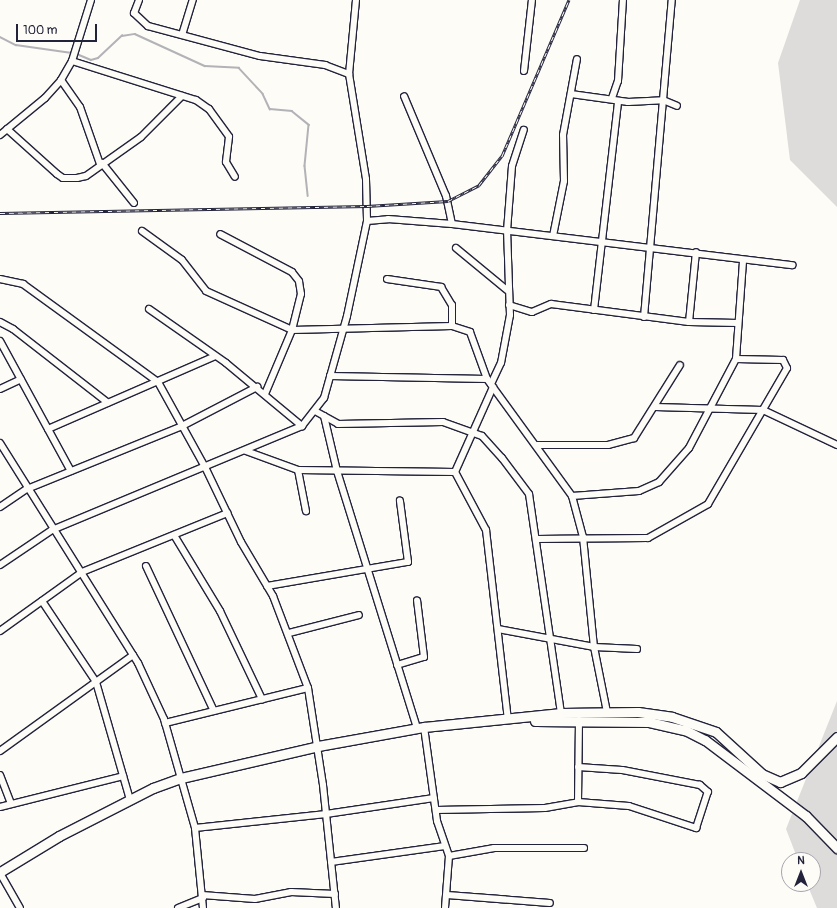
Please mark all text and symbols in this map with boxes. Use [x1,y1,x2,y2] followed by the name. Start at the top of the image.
[18,16,99,42] scale bar
[23,23,57,38] text: 100 m
[781,852,821,892] north arrow
[797,854,805,867] text: N

